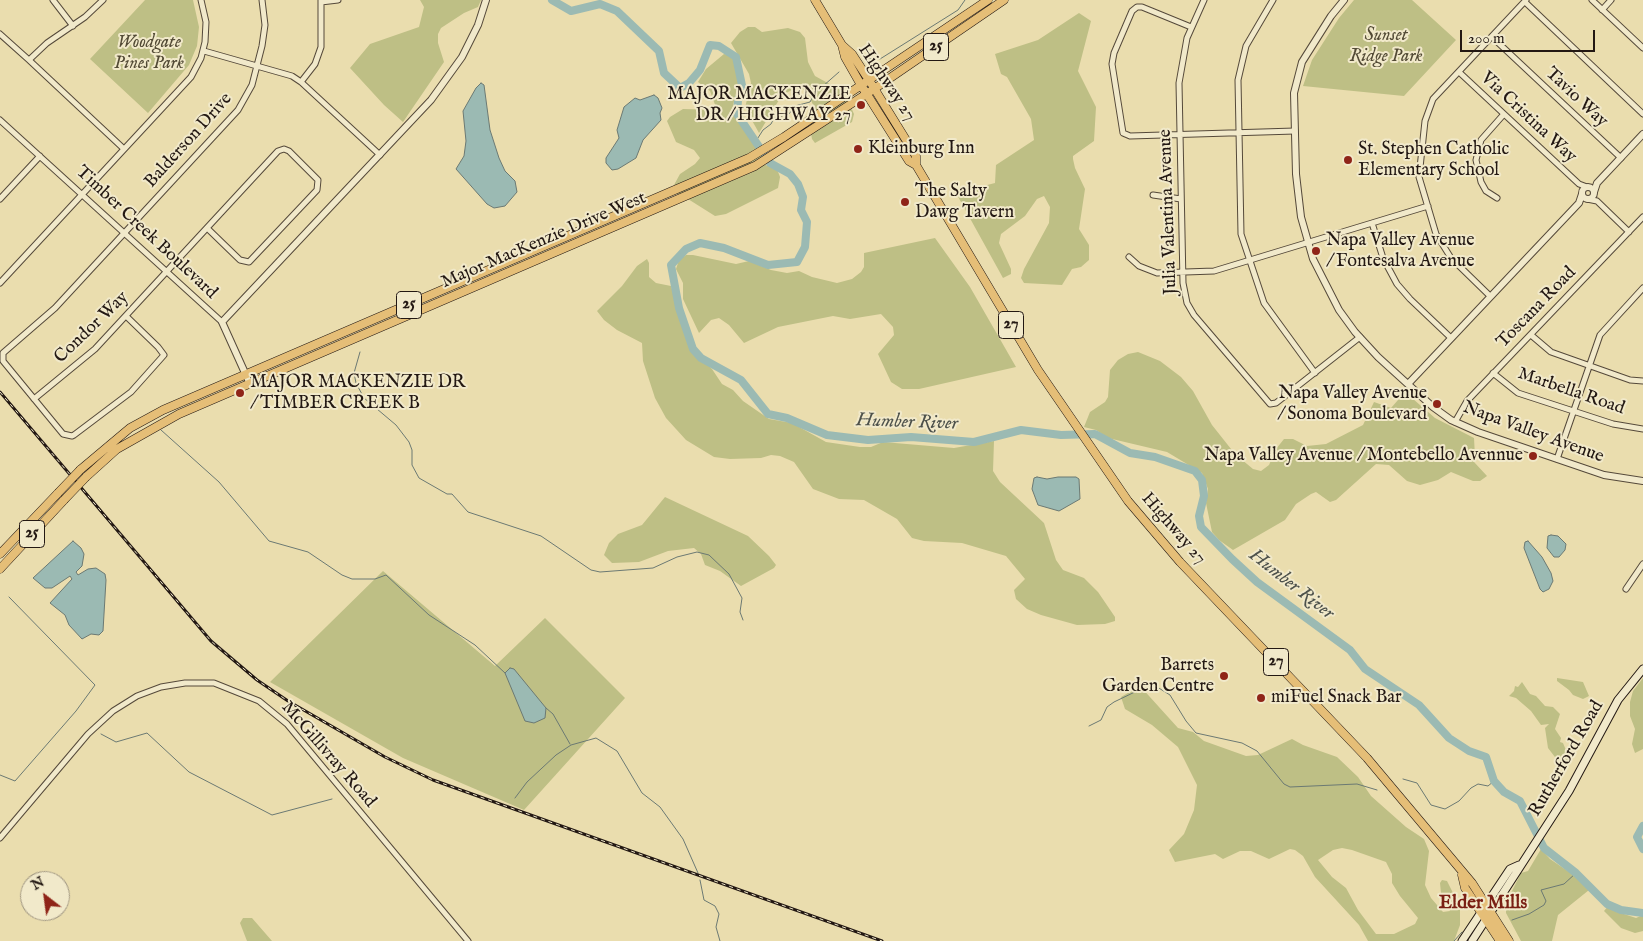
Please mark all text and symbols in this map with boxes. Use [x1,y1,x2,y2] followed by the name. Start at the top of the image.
[1463,20,1598,52] scale bar
[1349,25,1423,68] park label: Sunset Ridge Park
[1468,29,1505,48] text: 200 m
[114,32,184,74] park label: Woodgate Pines Park
[924,34,948,61] road number: 25
[852,40,920,126] street label: Highway 27
[1540,63,1612,133] street label: Tavio Way
[1475,68,1581,168] street label: Via Cristina Way
[667,84,851,126] place label: MAJOR MACKENZIE DR / HIGHWAY 27
[141,89,237,193] street label: Balderson Drive
[855,99,867,111] marker: MAJOR MACKENZIE DR / HIGHWAY 27
[1155,129,1183,295] street label: Julia Valentina Avenue
[868,138,975,160] place label: Kleinburg Inn
[1358,139,1509,182] place label: St. Stephen Catholic Elementary School
[852,143,864,155] marker: Kleinburg Inn
[1342,154,1354,166] marker: St. Stephen Catholic Elementary School
[71,162,221,304] street label: Timber Creek Boulevard
[915,181,1014,223] place label: The Salty Dawg Tavern
[438,188,650,294] street label: Major MacKenzie Drive West
[899,196,911,208] marker: The Salty Dawg Tavern
[1326,230,1475,272] place label: Napa Valley Avenue / Fontesalva Avenue
[1310,245,1322,257] marker: Napa Valley Avenue / Fontesalva Avenue
[1493,263,1581,353] street label: Toscana Road
[51,287,133,369] street label: Condor Way
[396,292,422,318] road number: 25
[998,312,1024,338] road number: 27
[1515,364,1627,420] street label: Marbella Road
[250,372,465,414] place label: MAJOR MACKENZIE DR / TIMBER CREEK B
[1277,383,1427,426] place label: Napa Valley Avenue / Sonoma Boulevard
[234,387,246,399] marker: MAJOR MACKENZIE DR / TIMBER CREEK B
[1460,397,1606,469] street label: Napa Valley Avenue
[1431,398,1443,410] marker: Napa Valley Avenue / Sonoma Boulevard
[856,410,958,436] water label: Humber River
[1204,445,1523,467] place label: Napa Valley Avenue / Montebello Avennue
[1527,450,1539,462] marker: Napa Valley Avenue / Montebello Avennue
[1136,489,1210,569] street label: Highway 27
[20,520,44,548] road number: 25
[1244,545,1338,625] water label: Humber River
[1264,649,1288,676] road number: 27
[1102,655,1214,698] place label: Barrets Garden Centre
[1218,670,1230,682] marker: Barrets Garden Centre
[1271,687,1402,709] place label: miFuel Snack Bar
[1255,692,1267,704] marker: miFuel Snack Bar
[276,697,380,813] street label: McGillivray Road
[1525,697,1609,821] street label: Rutherford Road
[20,871,70,921] north arrow
[28,873,48,895] text: N
[1439,893,1527,915] district label: Elder Mills

